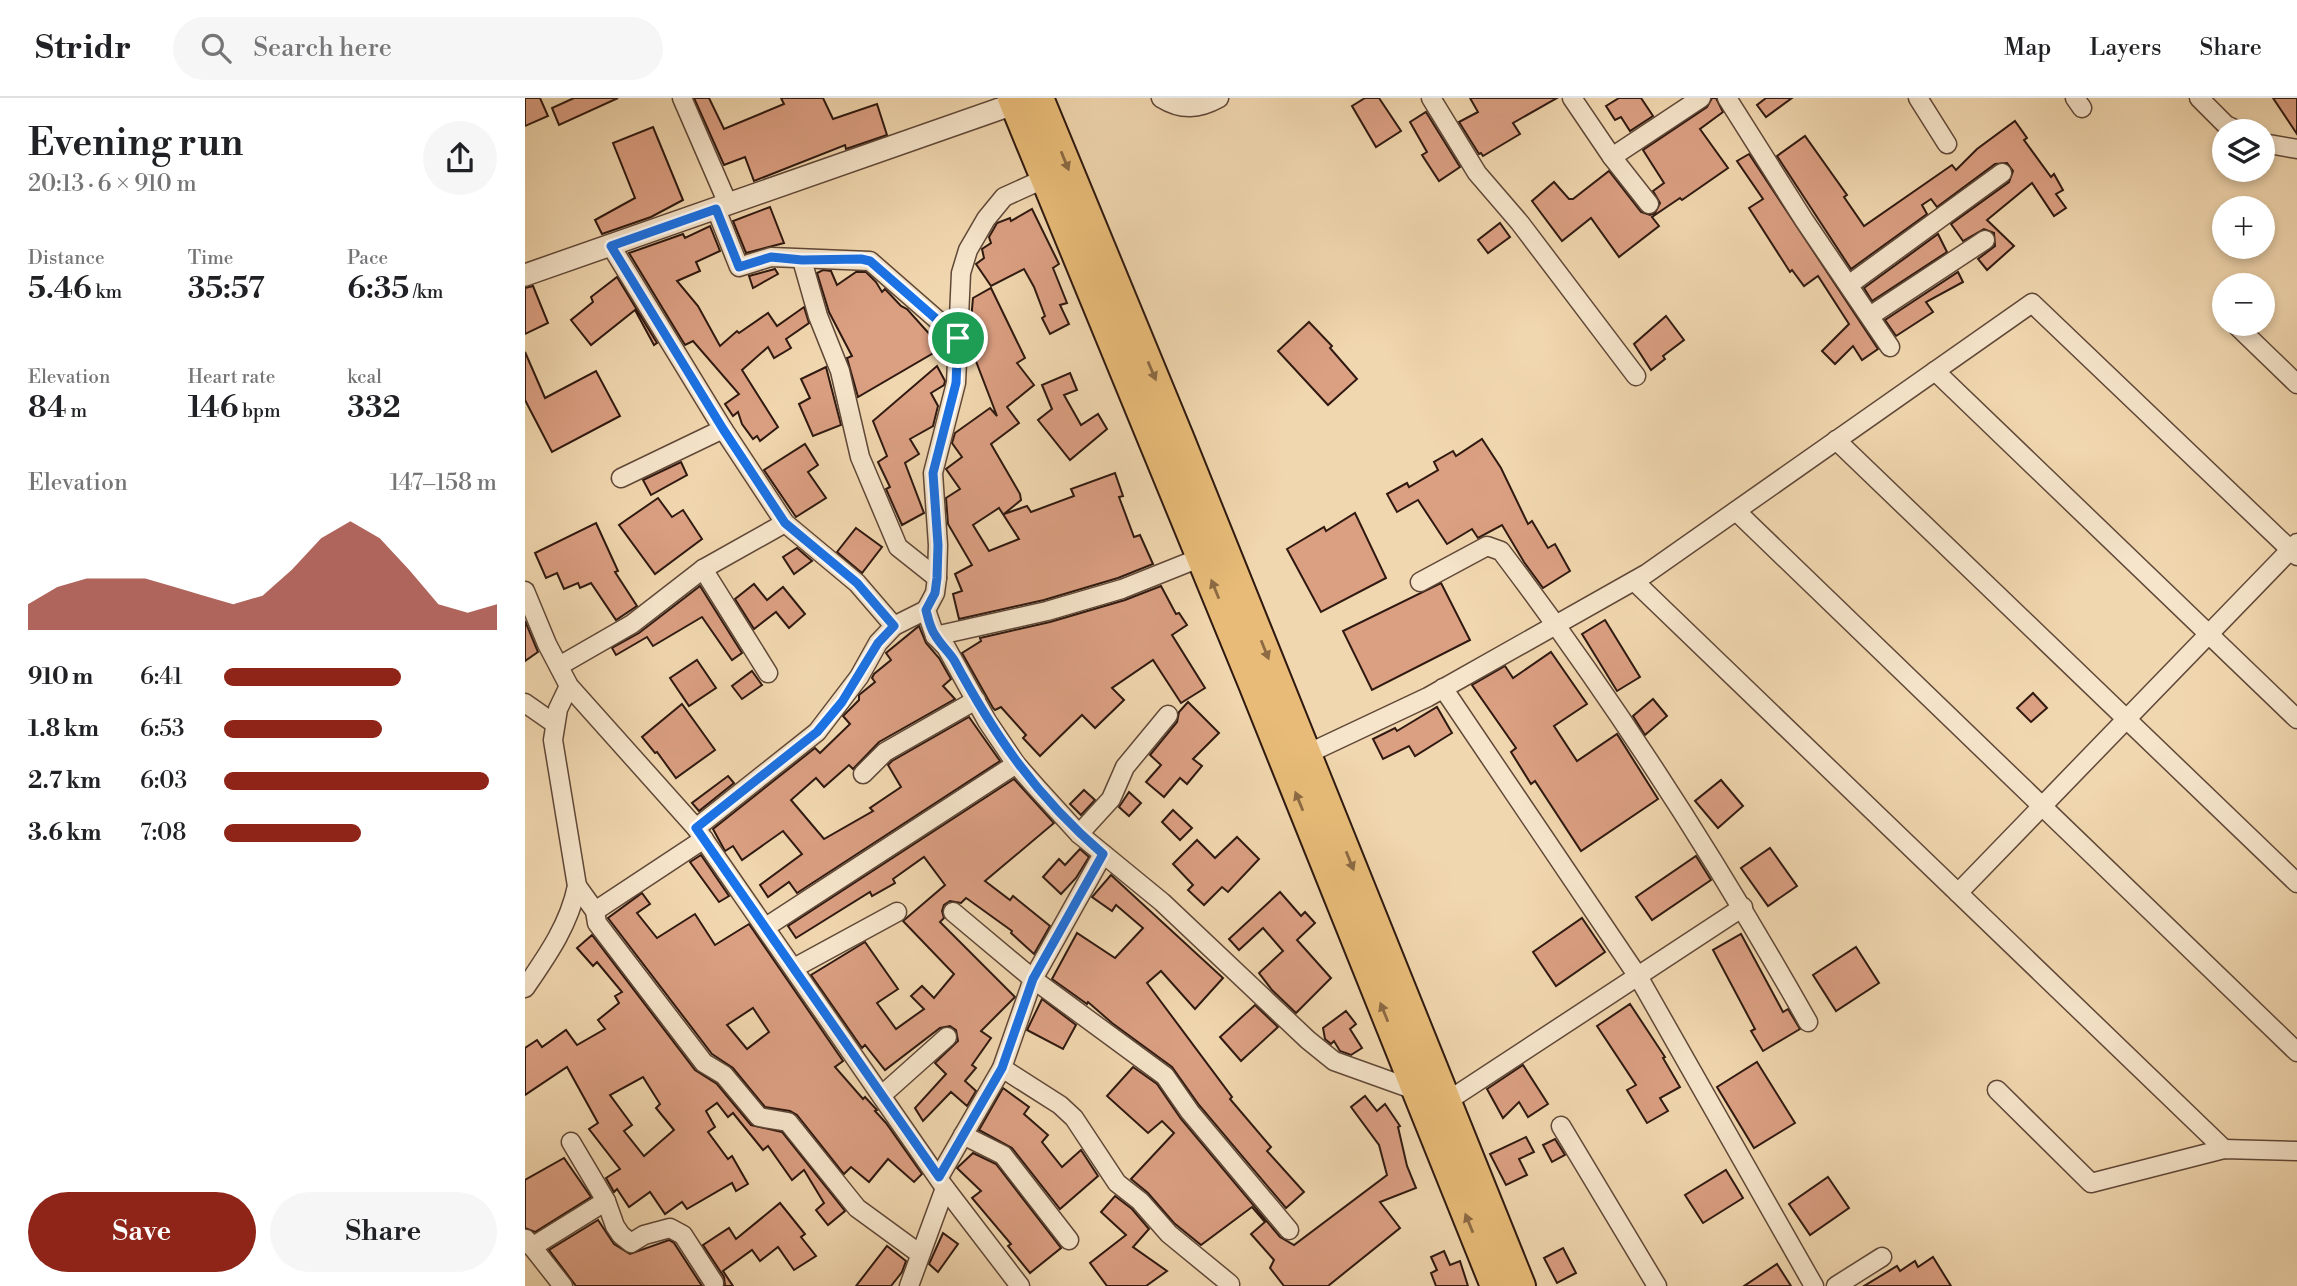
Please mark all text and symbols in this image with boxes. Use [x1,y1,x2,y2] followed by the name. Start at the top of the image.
[173,17,663,80] search box
[35,28,131,69] text: Stridr
[197,29,235,67] icon: search
[253,32,392,64] text: Search here
[2004,33,2051,63] text: Map
[2089,33,2161,63] text: Layers
[2199,33,2262,63] text: Share
[2212,119,2275,336] map controls
[2212,119,2275,182] button: layers
[28,120,243,167] text: Evening run
[423,121,497,195] button: share
[1059,151,1071,171] one-way arrow
[28,170,197,198] text: 20:13 · 6 × 910 m
[2212,196,2275,259] button: +
[28,246,105,270] text: Distance
[188,246,233,270] text: Time
[347,246,388,270] text: Pace
[28,270,92,308] text: 5.46
[188,270,265,308] text: 35:57
[347,270,409,308] text: 6:35
[2212,273,2275,336] button: −
[92,280,122,304] text: km
[409,280,443,304] text: /km
[928,308,988,368] pin
[939,319,977,357] icon: arrive
[1146,361,1158,381] one-way arrow
[28,365,110,389] text: Elevation
[188,365,275,389] text: Heart rate
[347,365,382,389] text: kcal
[28,389,67,427] text: 84
[188,389,238,427] text: 146
[347,389,401,427] text: 332
[67,399,87,423] text: m
[238,399,281,423] text: bpm
[28,469,128,497] text: Elevation
[390,469,497,497] text: 147–158 m
[1209,579,1220,600] one-way arrow
[1260,640,1271,661] one-way arrow
[28,663,93,691] text: 910 m
[140,663,183,691] text: 6:41
[28,715,99,743] text: 1.8 km
[140,715,185,743] text: 6:53
[28,767,101,795] text: 2.7 km
[140,767,187,795] text: 6:03
[1294,790,1305,811] one-way arrow
[28,819,101,847] text: 3.6 km
[140,819,186,847] text: 7:08
[1344,851,1355,872] one-way arrow
[1378,1001,1389,1022] one-way arrow
[28,1192,256,1272] button: Save
[270,1192,497,1272] button: Share
[1463,1212,1474,1233] one-way arrow

